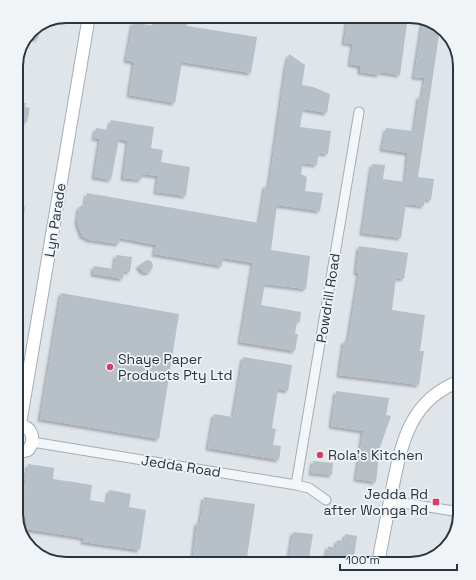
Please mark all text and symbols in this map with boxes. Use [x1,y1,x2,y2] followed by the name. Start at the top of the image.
[40,182,70,258] street label: Lyn Parade
[312,252,344,344] street label: Powdrill Road
[118,350,232,384] place label: Shaye Paper Products Pty Ltd
[105,362,115,372] marker: Shaye Paper Products Pty Ltd
[328,446,423,464] place label: Rola's Kitchen
[315,450,325,460] marker: Rola's Kitchen
[140,451,222,481] street label: Jedda Road
[323,485,428,519] place label: Jedda Rd after Wonga Rd
[431,497,441,507] marker: Jedda Rd after Wonga Rd
[340,546,457,572] scale bar
[346,552,380,568] text: 100 m

